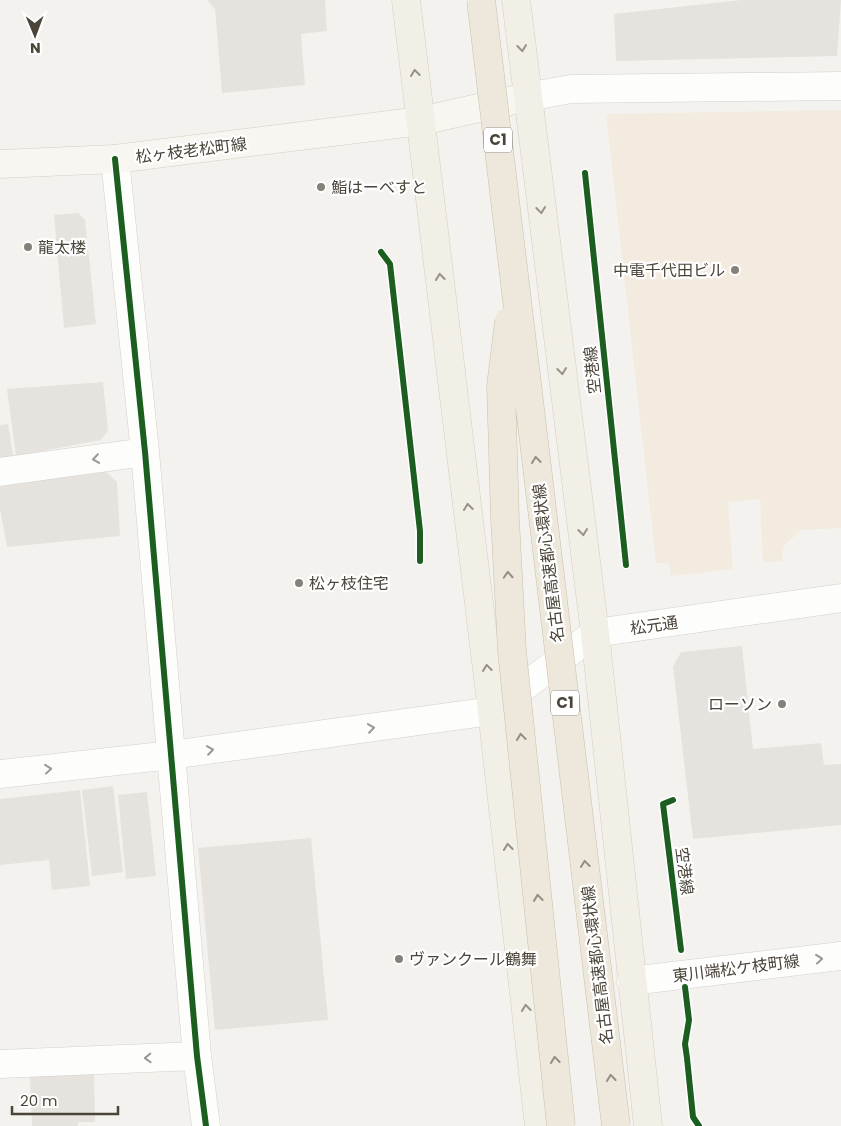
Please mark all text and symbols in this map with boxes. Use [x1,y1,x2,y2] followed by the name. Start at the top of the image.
[10,10,60,60] north arrow
[30,38,41,58] text: N
[516,45,527,53] one-way arrow
[410,69,421,77] one-way arrow
[484,128,512,152] road number: C1
[134,132,248,169] street label: 松ヶ枝老松町線
[331,176,427,199] place label: 鮨はーべすと
[315,181,327,193] marker: 鮨はーべすと
[535,206,546,214] one-way arrow
[38,236,86,259] place label: 龍太楼
[22,241,34,253] marker: 龍太楼
[613,259,725,282] place label: 中電千代田ビル
[729,264,741,276] marker: 中電千代田ビル
[435,273,446,281] one-way arrow
[579,345,606,395] street label: 空港線
[556,367,567,375] one-way arrow
[92,453,101,463] one-way arrow
[531,455,542,463] one-way arrow
[527,482,570,644] street label: 名古屋高速都心環状線
[463,503,474,511] one-way arrow
[577,528,587,536] one-way arrow
[503,571,514,579] one-way arrow
[309,572,389,595] place label: 松ヶ枝住宅
[293,577,305,589] marker: 松ヶ枝住宅
[629,611,679,640] street label: 松元通
[482,663,493,671] one-way arrow
[551,690,579,716] road number: C1
[708,693,772,716] place label: ローソン
[776,698,788,710] marker: ローソン
[367,723,375,734] one-way arrow
[516,732,527,740] one-way arrow
[206,745,214,756] one-way arrow
[45,764,53,775] one-way arrow
[503,842,514,850] one-way arrow
[670,846,699,896] street label: 空港線
[580,860,591,868] one-way arrow
[576,884,619,1046] street label: 名古屋高速都心環状線
[533,894,544,902] one-way arrow
[409,948,537,971] place label: ヴァンクール鶴舞
[671,949,801,988] street label: 東川端松ケ枝町線
[393,953,405,965] marker: ヴァンクール鶴舞
[815,953,823,964] one-way arrow
[521,1004,532,1012] one-way arrow
[144,1053,152,1063] one-way arrow
[550,1056,561,1064] one-way arrow
[606,1073,617,1081] one-way arrow
[12,1084,119,1116] scale bar
[20,1090,58,1111] text: 20 m

